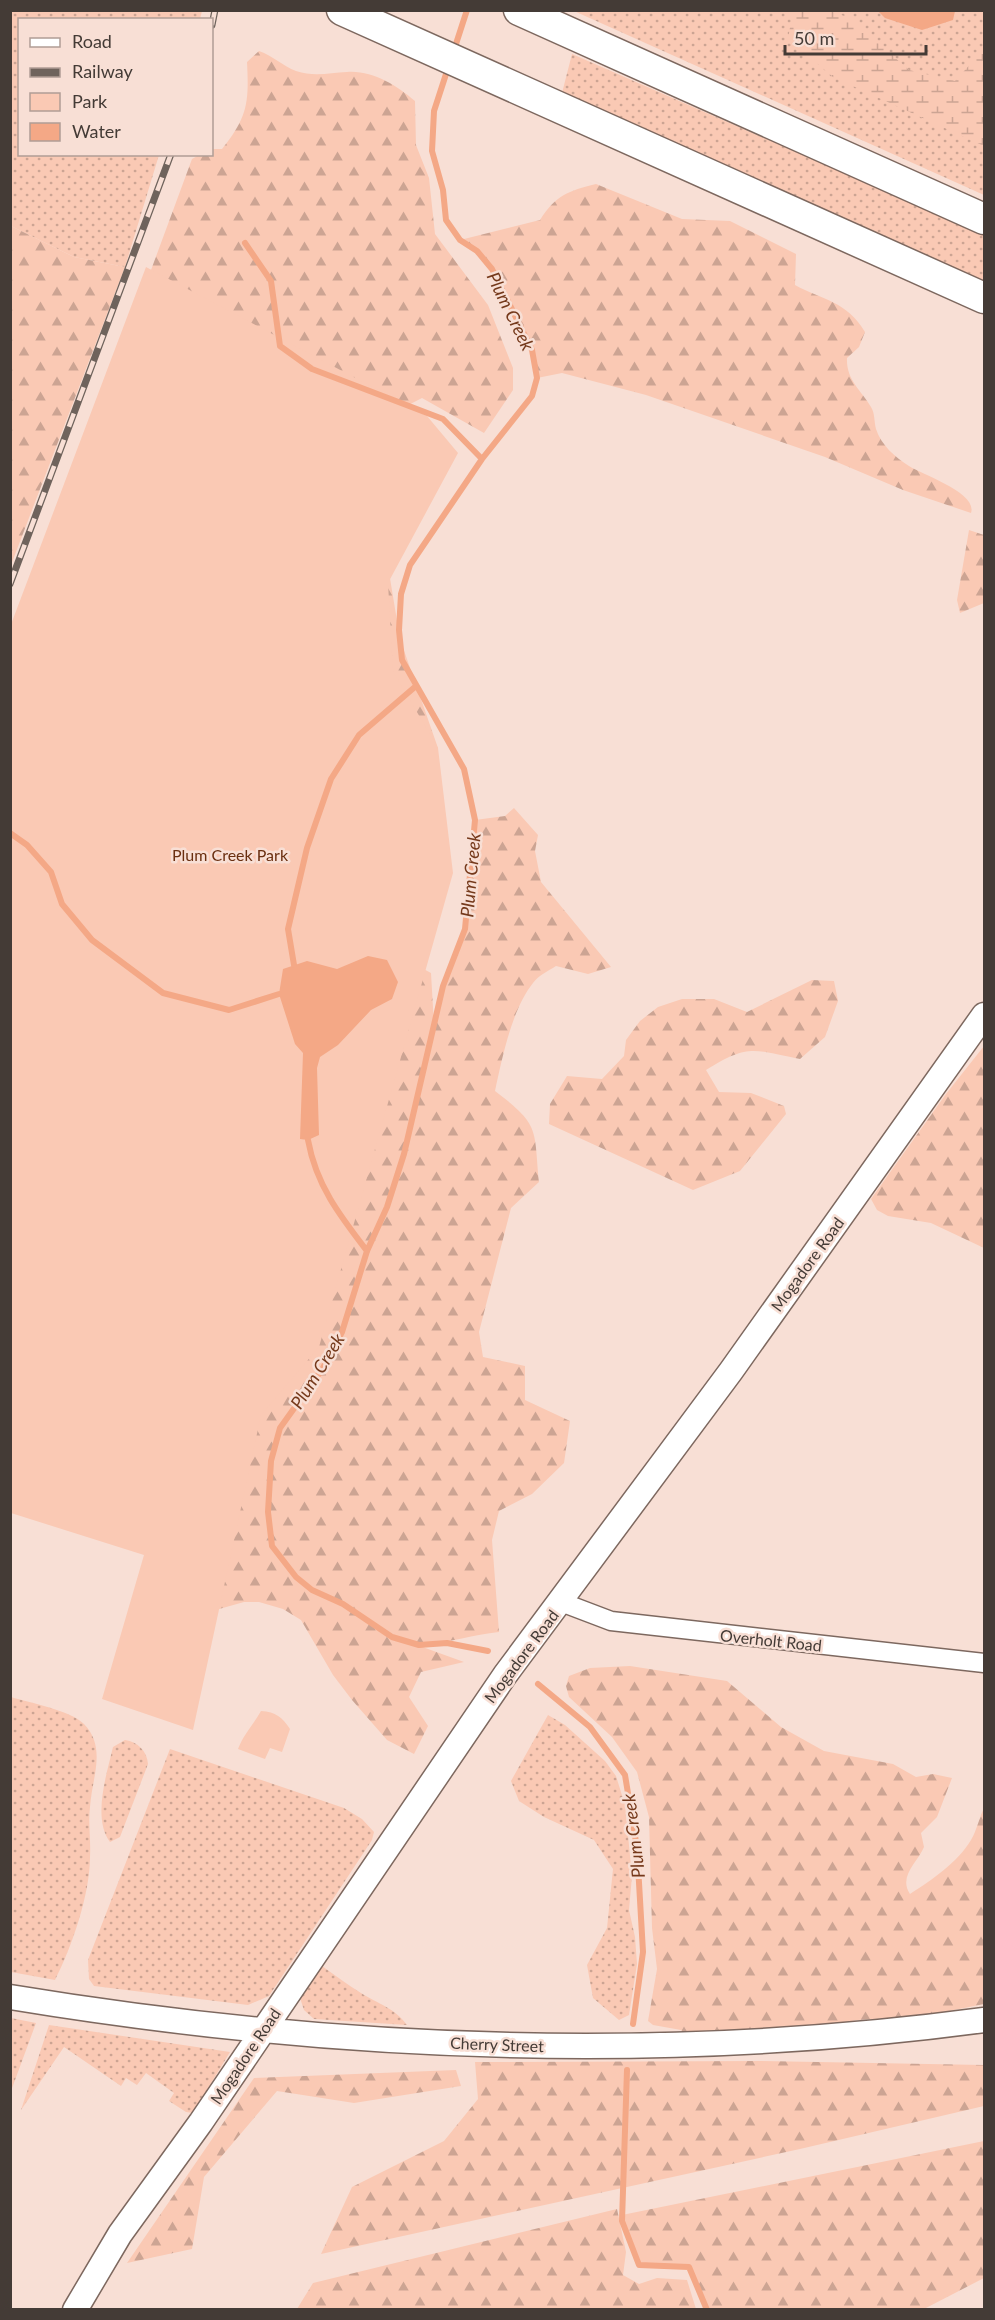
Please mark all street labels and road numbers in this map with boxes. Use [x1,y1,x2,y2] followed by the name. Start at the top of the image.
[767,1213,847,1315] street label: Mogadore Road
[480,1606,562,1706] street label: Mogadore Road
[719,1625,823,1655] street label: Overholt Road
[206,2004,284,2108] street label: Mogadore Road
[450,2033,544,2055] street label: Cherry Street

